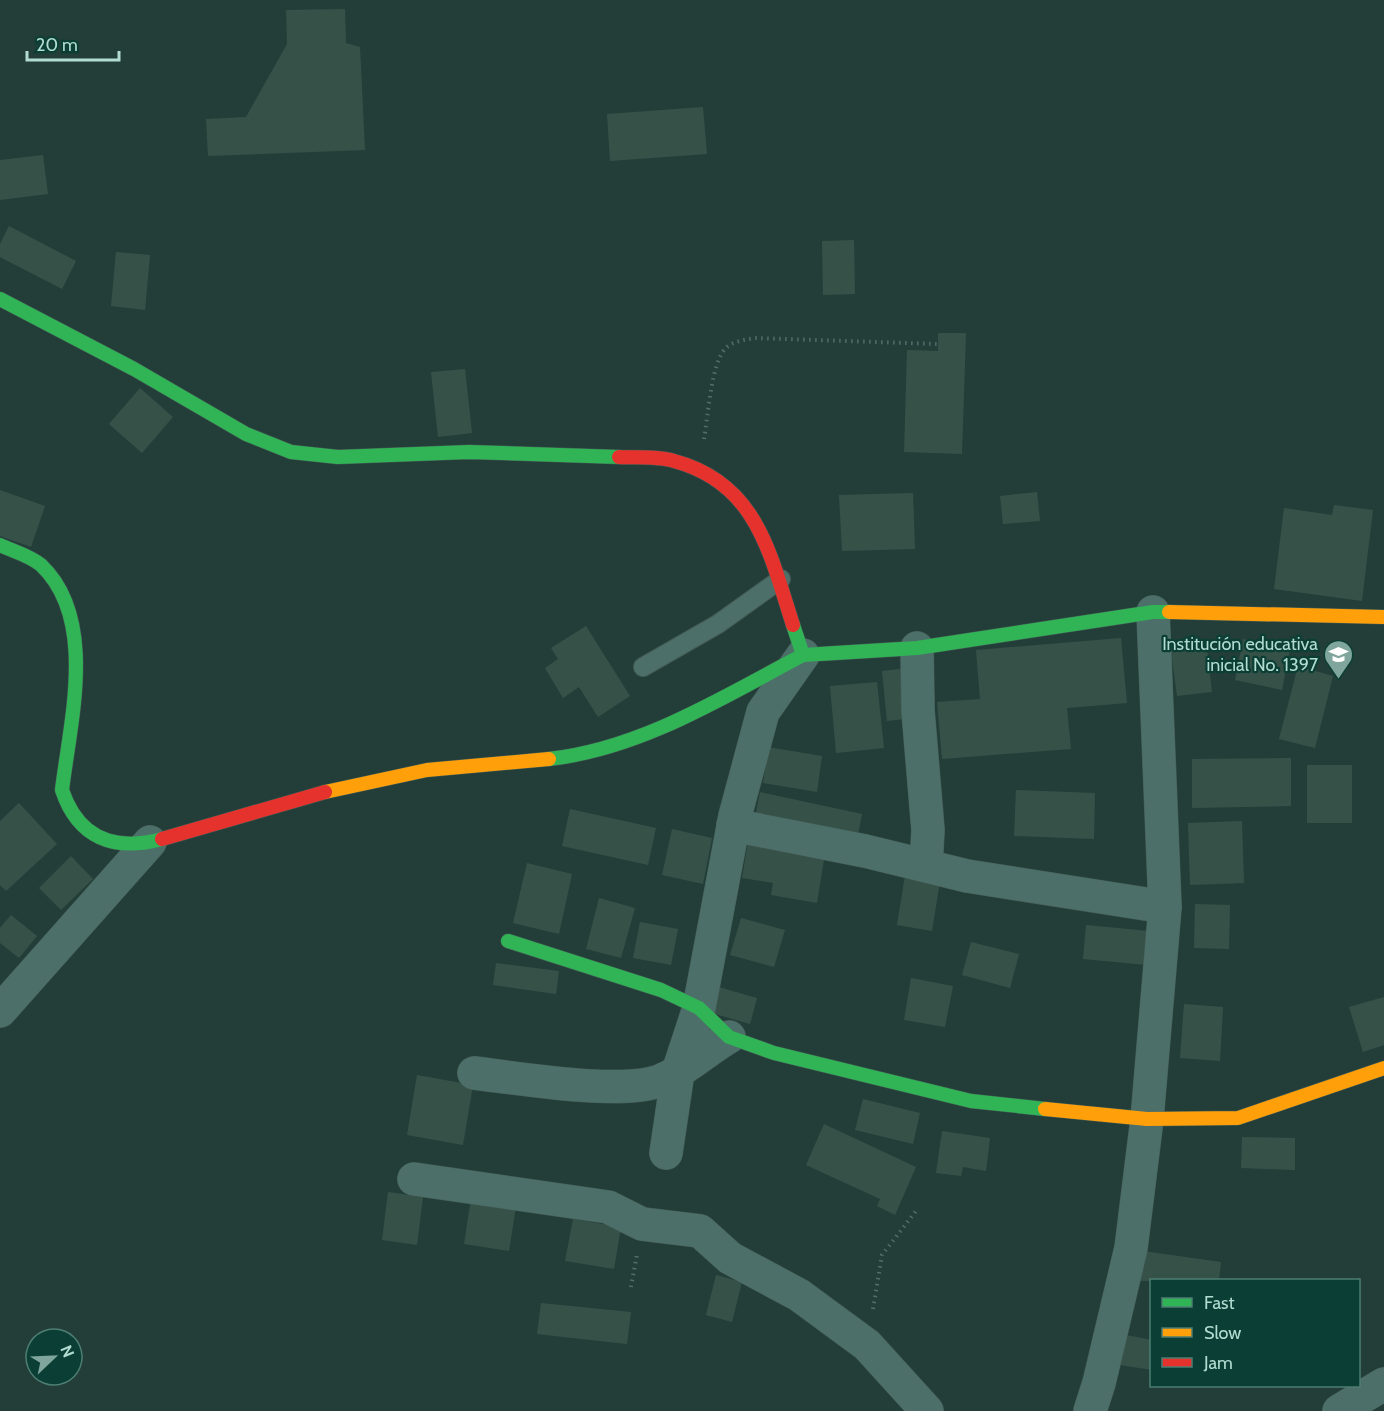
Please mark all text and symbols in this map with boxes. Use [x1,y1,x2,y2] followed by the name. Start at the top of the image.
[27,24,118,62] scale bar
[36,34,78,56] text: 20 m
[1162,633,1318,676] place label: Institución educativa inicial No. 1397
[1323,638,1355,680] school or university icon: Institución educativa inicial No. 1397
[1150,1279,1360,1387] legend
[1204,1292,1235,1314] text: Fast
[1204,1322,1241,1344] text: Slow
[24,1327,84,1387] north arrow
[56,1342,78,1360] text: N
[1203,1352,1233,1374] text: Jam

